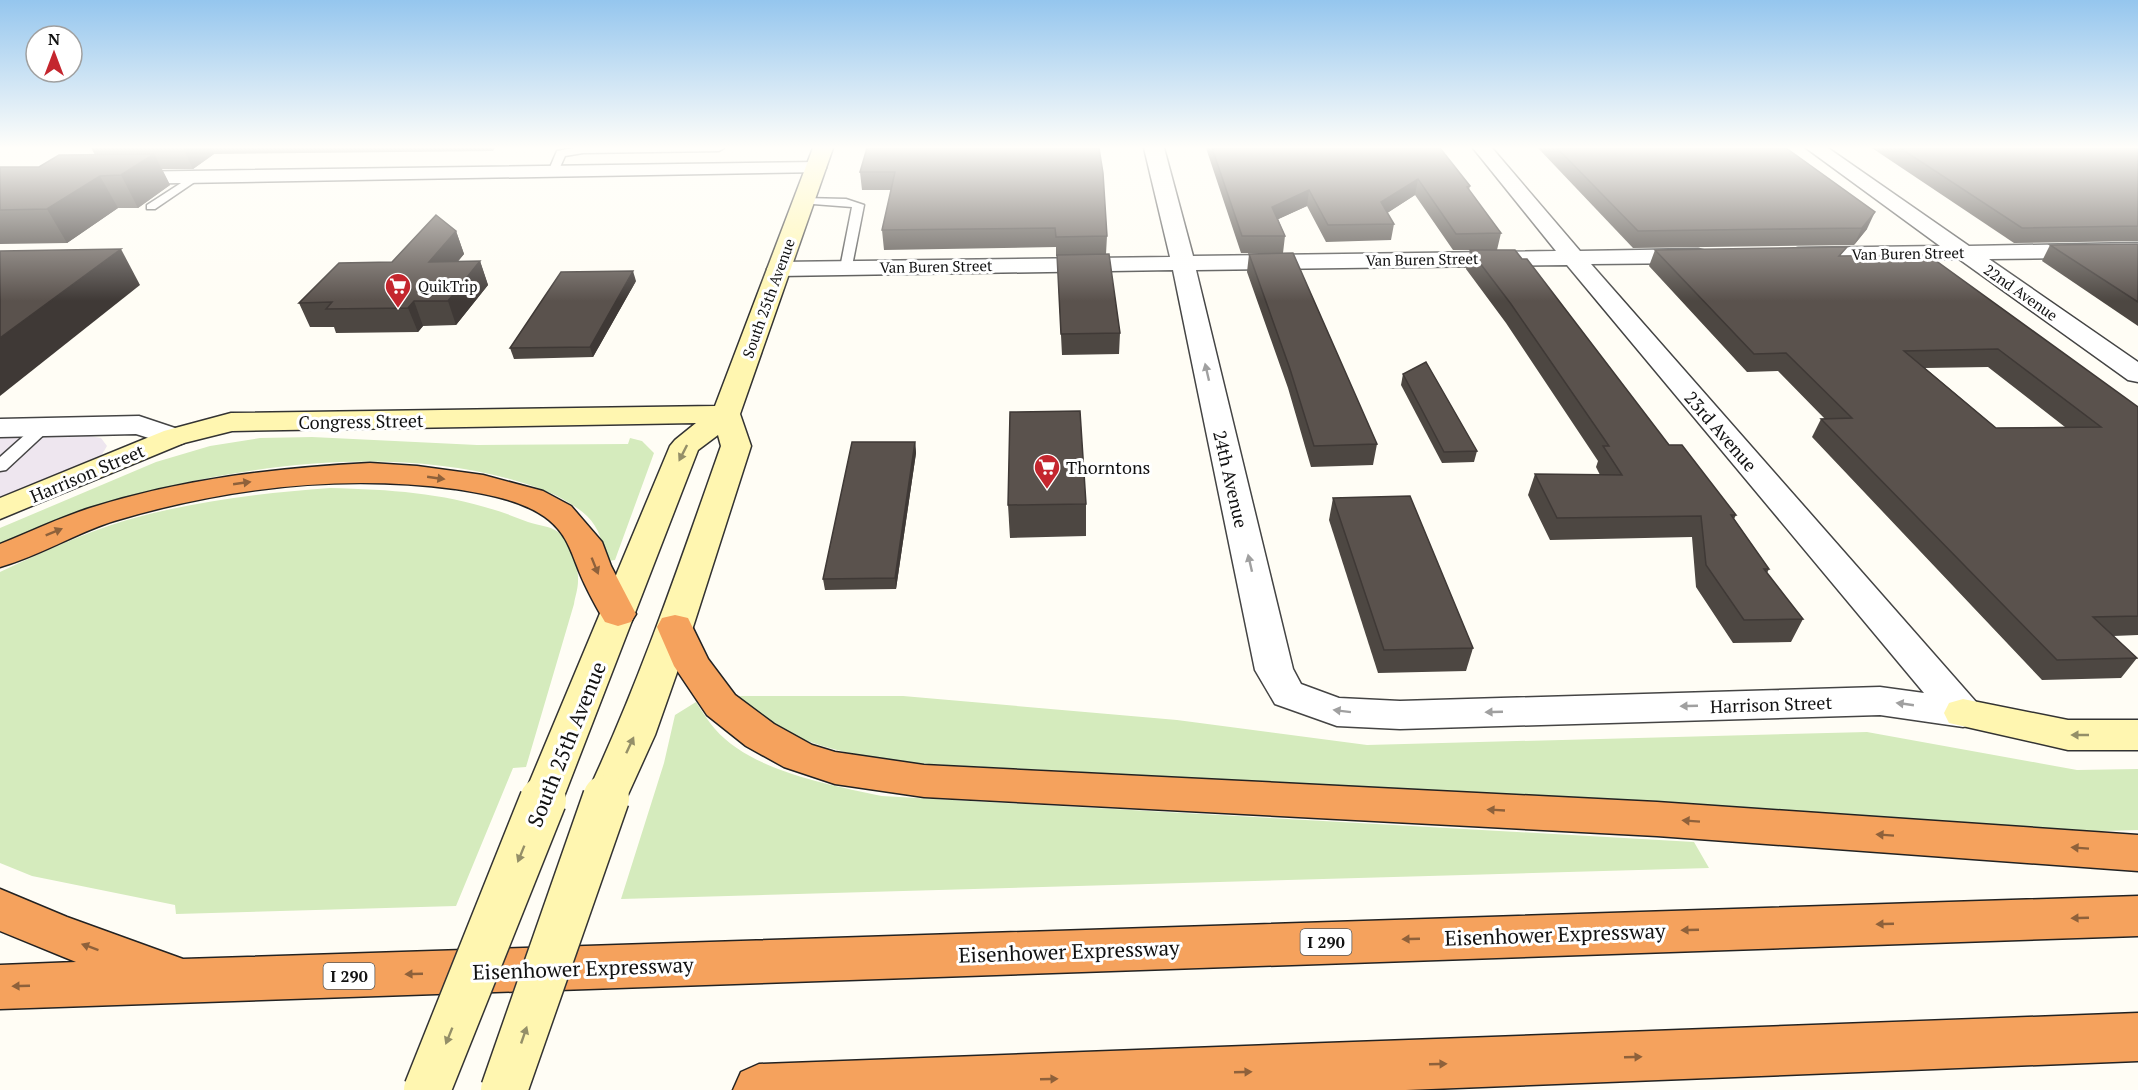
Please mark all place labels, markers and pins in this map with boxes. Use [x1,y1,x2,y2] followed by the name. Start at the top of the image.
[383,271,413,309] supermarket icon: QuikTrip
[418,276,478,296] place label: QuikTrip
[1032,452,1062,490] supermarket icon: Thorntons
[1066,455,1150,479] place label: Thorntons

